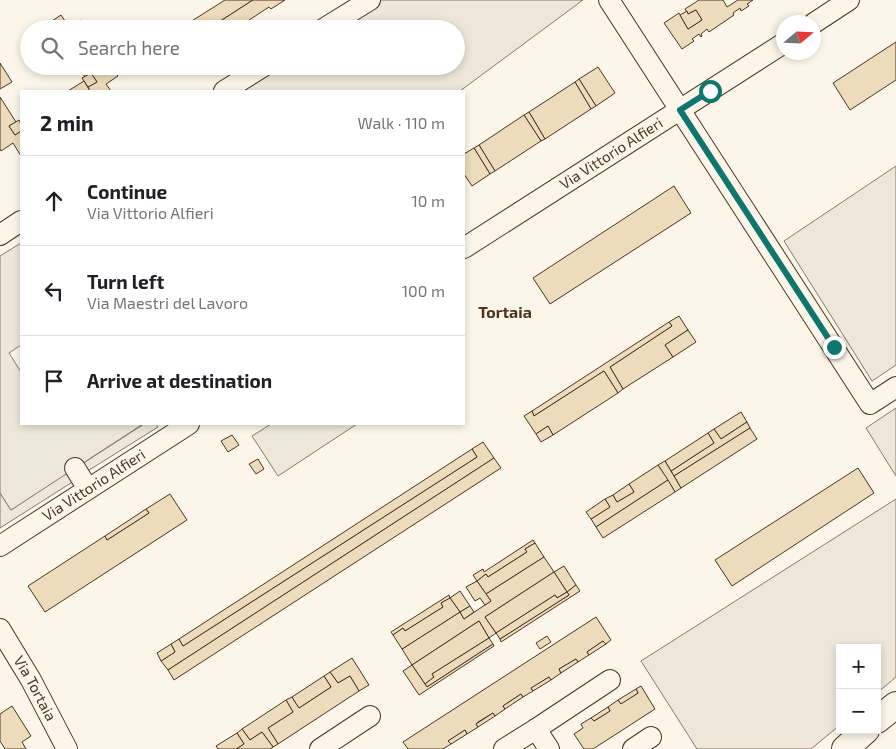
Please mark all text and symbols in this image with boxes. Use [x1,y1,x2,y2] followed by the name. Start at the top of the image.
[776,15,821,60] north arrow
[20,20,465,75] search box
[38,34,66,62] icon: search
[78,36,180,59] text: Search here
[699,80,722,103] route start
[40,110,94,135] text: 2 min
[358,113,445,132] text: Walk · 110 m
[556,113,666,192] street label: Via Vittorio Alfieri
[87,180,167,203] text: Continue
[40,187,68,215] icon: ahead
[411,191,445,210] text: 10 m
[87,203,214,222] text: Via Vittorio Alfieri
[87,270,164,293] text: Turn left
[40,277,68,305] icon: left
[402,281,445,300] text: 100 m
[87,293,248,312] text: Via Maestri del Lavoro
[478,302,532,321] district label: Tortaia
[823,336,846,359] route end
[40,367,68,395] icon: arrive
[87,369,272,392] text: Arrive at destination
[39,445,148,524] street label: Via Vittorio Alfieri
[836,644,881,734] map controls
[836,644,881,689] button: +
[10,652,61,724] street label: Via Tortaia
[836,689,881,734] button: −

